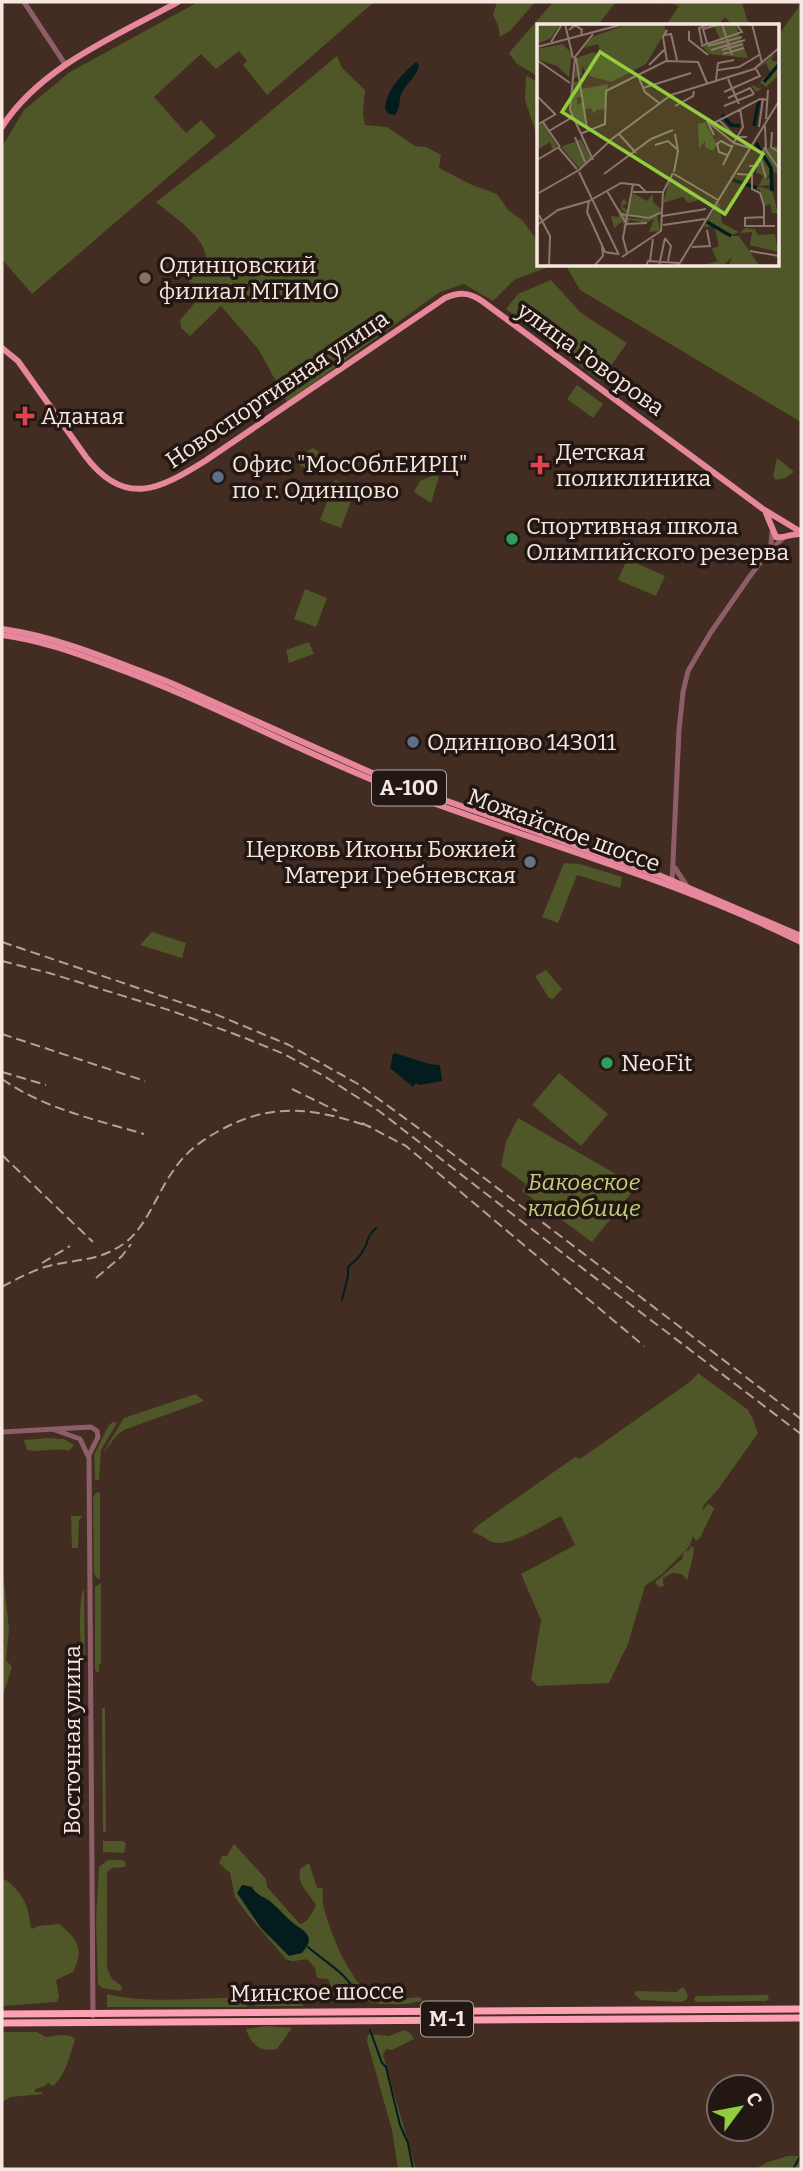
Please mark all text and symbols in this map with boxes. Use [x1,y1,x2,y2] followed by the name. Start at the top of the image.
[537,24,778,266] inset map
[159,251,339,305] place label: Одинцовский филиал МГИМО
[137,270,153,286] marker: Одинцовский филиал МГИМО
[511,296,670,422] street label: улица Говорова
[160,304,394,474] street label: Новоспортивная улица
[41,402,124,430] place label: Аданая
[15,406,35,426] marker: Аданая
[556,438,712,492] place label: Детская поликлиника
[232,450,468,504] place label: Офис "МосОблЕИРЦ" по г. Одинцово
[530,455,550,475] marker: Детская поликлиника
[210,469,226,485] marker: Офис "МосОблЕИРЦ" по г. Одинцово
[526,512,789,566] place label: Спортивная школа Олимпийского резерва
[504,531,520,547] marker: Спортивная школа Олимпийского резерва
[427,728,617,756] place label: Одинцово 143011
[405,734,421,750] marker: Одинцово 143011
[372,770,446,806] road number: А-100
[464,782,664,878] street label: Можайское шоссе
[246,835,516,889] place label: Церковь Иконы Божией Матери Гребневская
[522,854,538,870] marker: Церковь Иконы Божией Матери Гребневская
[621,1049,692,1077] place label: NeoFit
[599,1055,615,1071] marker: NeoFit
[528,1168,641,1222] park label: Баковское кладбище
[58,1645,86,1835] street label: Восточная улица
[230,1976,404,2008] street label: Минское шоссе
[421,2002,473,2036] road number: М-1
[705,2073,775,2143] north arrow
[741,2088,767,2110] text: С

